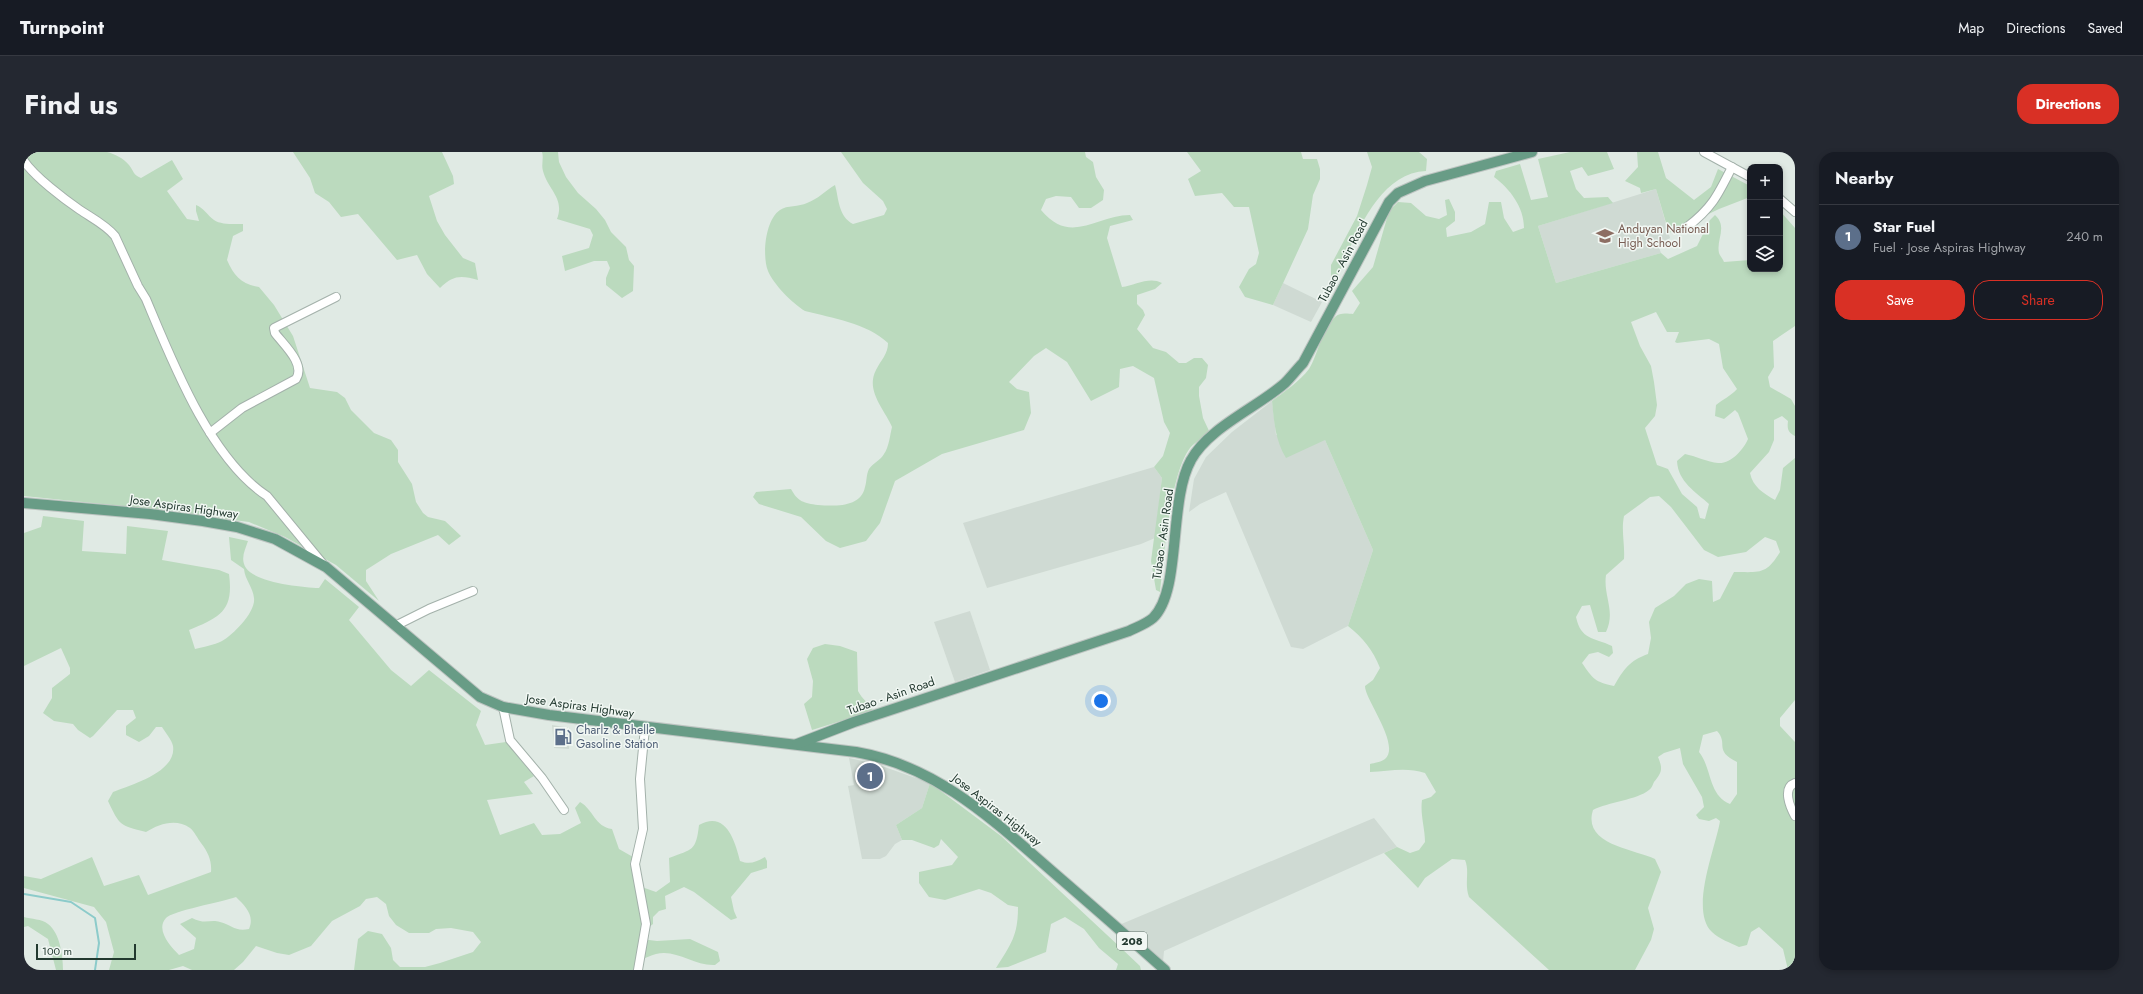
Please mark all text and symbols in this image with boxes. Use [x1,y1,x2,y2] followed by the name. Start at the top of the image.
[20,14,104,41] text: Turnpoint
[1958,18,1984,38] text: Map
[2006,18,2066,38] text: Directions
[2088,18,2123,38] text: Saved
[24,84,118,125] text: Find us
[2017,84,2119,124] button: Directions
[1747,164,1783,272] map controls
[1747,164,1783,200] button: +
[1835,166,1893,190] text: Nearby
[1747,200,1783,236] button: −
[1314,216,1372,306] street label: Tubao - Asin Road
[1873,216,1935,238] text: Star Fuel
[1618,220,1709,252] place label: Anduyan National High School
[1595,226,1615,246] school or university icon: Anduyan National High School
[1845,227,1851,246] text: 1
[2066,227,2103,246] text: 240 m
[1747,236,1783,272] button: layers
[1873,238,2026,257] text: Fuel · Jose Aspiras Highway
[1835,280,1965,320] button: Save
[1973,280,2103,320] button: Share
[1148,487,1178,581] street label: Tubao - Asin Road
[127,490,240,524] street label: Jose Aspiras Highway
[845,673,937,719] street label: Tubao - Asin Road
[523,689,636,723] street label: Jose Aspiras Highway
[1091,691,1111,711] your location
[576,721,659,753] place label: Charlz & Bhelle Gasoline Station
[553,727,573,747] fuel station icon: Charlz & Bhelle Gasoline Station
[857,761,883,791] pin: 1
[947,768,1046,851] street label: Jose Aspiras Highway
[1117,932,1147,950] road number: 208
[36,942,136,961] scale bar
[42,943,72,959] text: 100 m

